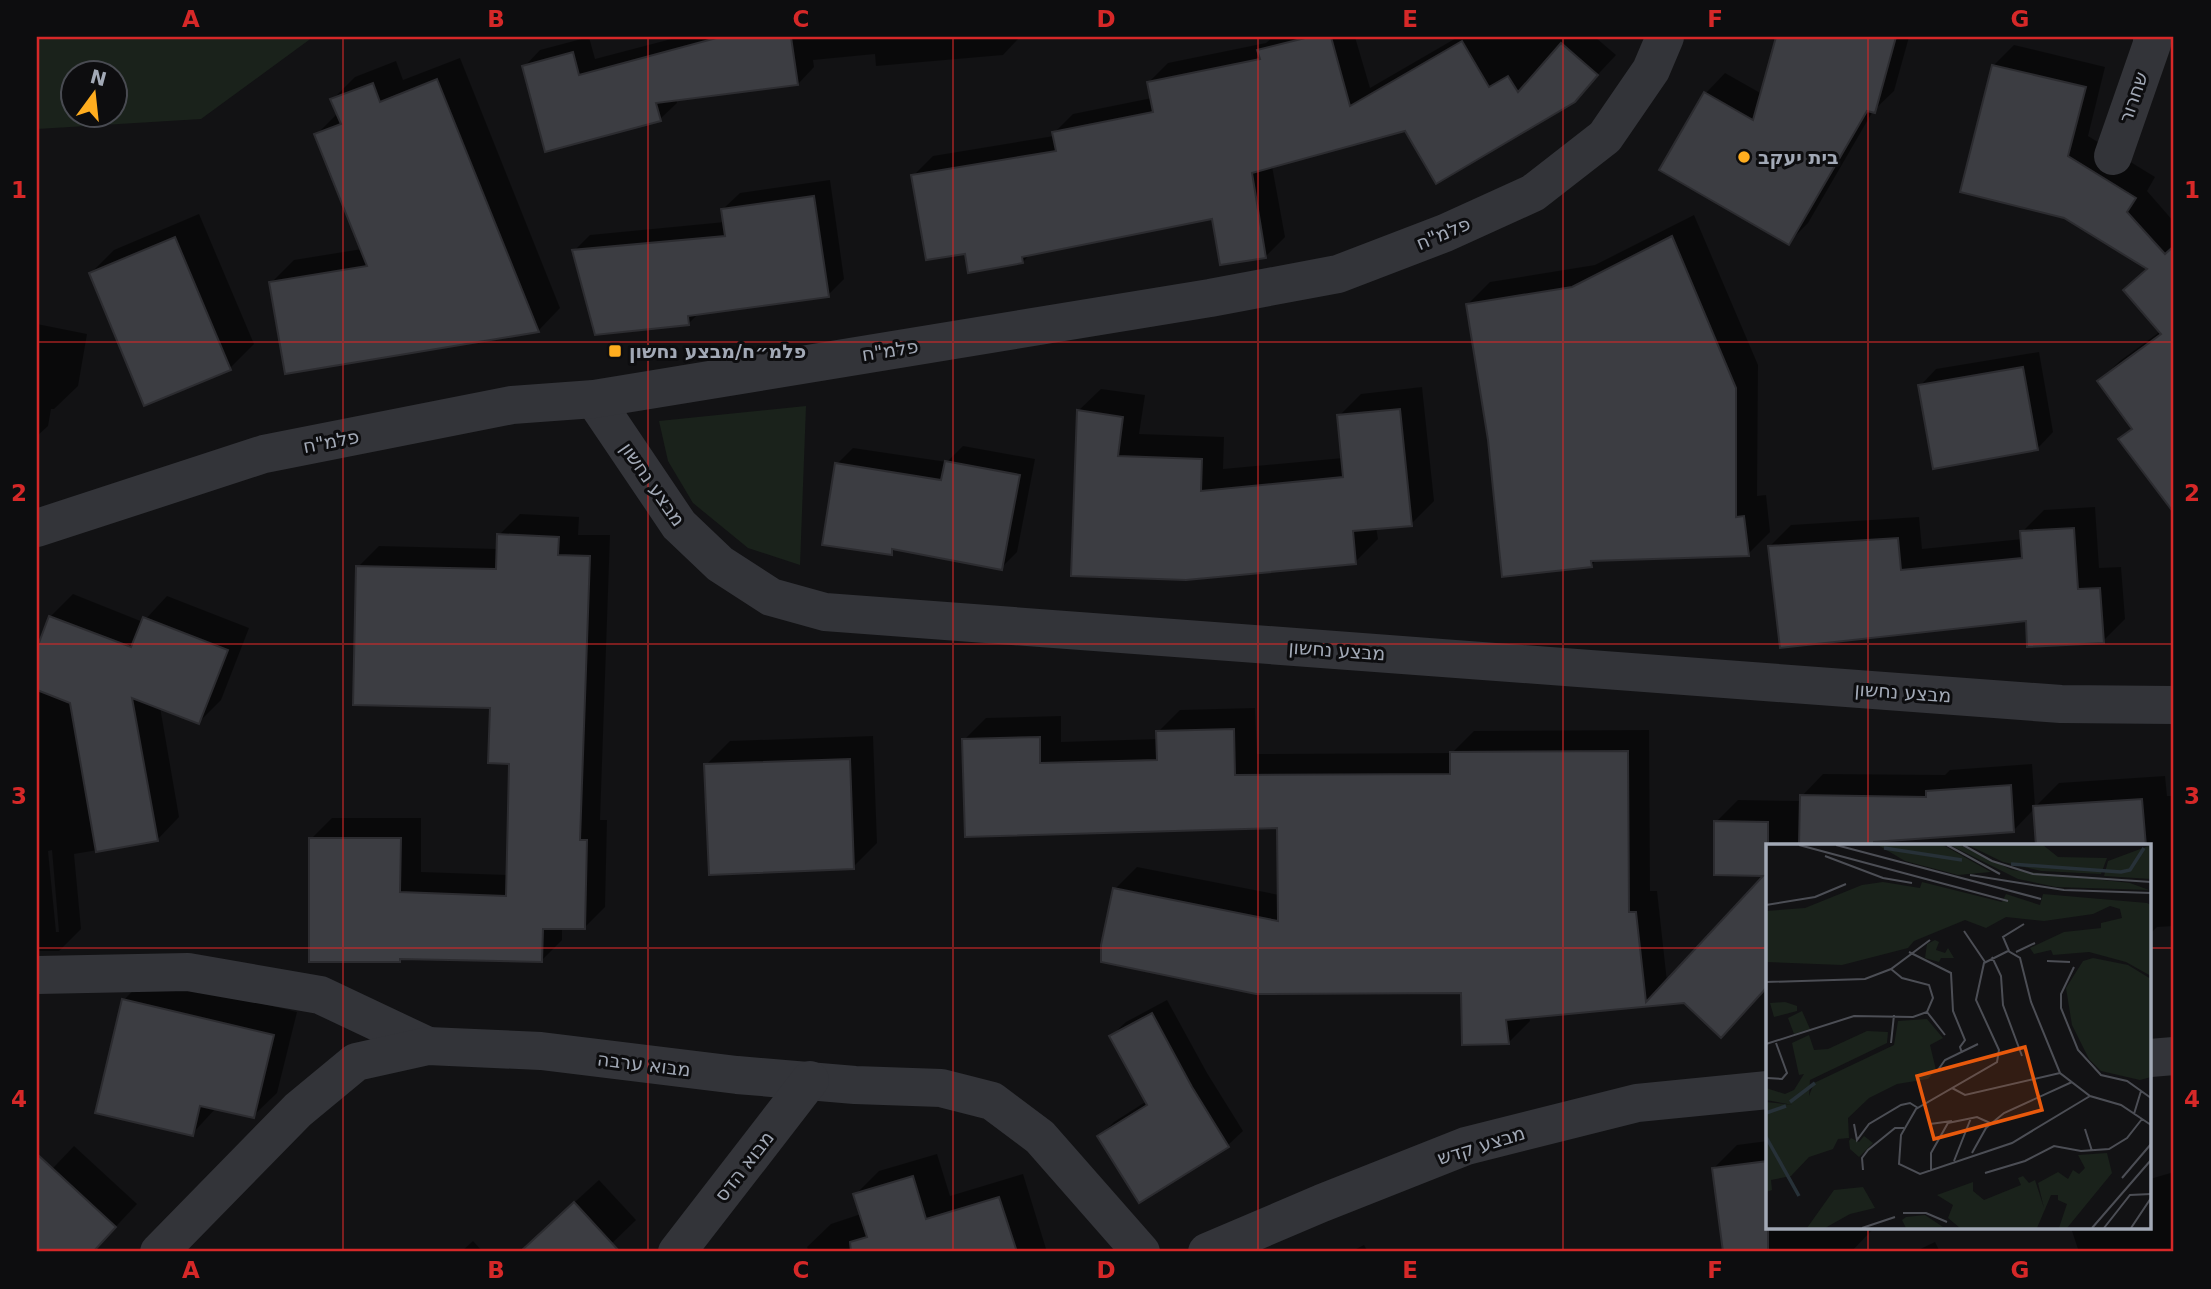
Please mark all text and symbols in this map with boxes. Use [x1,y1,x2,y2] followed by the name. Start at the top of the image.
[182,6,200,32] text: A
[487,6,505,32] text: B
[793,6,809,32] text: C
[1096,6,1116,32] text: D
[1402,6,1418,32] text: E
[1707,6,1723,32] text: F
[2011,6,2029,32] text: G
[60,60,130,130] north arrow
[88,65,109,90] text: N
[2114,69,2152,125] street label: שחרור
[1758,146,1839,169] place label: בית יעקב
[1736,149,1752,165] marker: בית יעקב
[11,177,27,203] text: 1
[2184,177,2200,203] text: 1
[1413,212,1473,254] street label: פלמ"ח
[860,335,920,365] street label: פלמ"ח
[629,340,806,363] place label: פלמ״ח/מבצע נחשון
[607,343,623,359] marker: פלמ״ח/מבצע נחשון
[301,425,361,457] street label: פלמ"ח
[616,438,690,530] street label: מבצע נחשון
[11,480,27,506] text: 2
[2184,480,2200,506] text: 2
[1288,636,1386,664] street label: מבצע נחשון
[1854,678,1952,706] street label: מבצע נחשון
[11,783,27,809] text: 3
[2184,783,2200,809] text: 3
[1766,844,2152,1230] inset map
[596,1047,692,1081] street label: מבוא ערבה
[11,1086,27,1112] text: 4
[2184,1086,2200,1112] text: 4
[1435,1121,1527,1169] street label: מבצע קדש
[710,1127,778,1205] street label: מבוא הדס
[182,1257,200,1283] text: A
[487,1257,505,1283] text: B
[793,1257,809,1283] text: C
[1096,1257,1116,1283] text: D
[1402,1257,1418,1283] text: E
[1707,1257,1723,1283] text: F
[2011,1257,2029,1283] text: G

